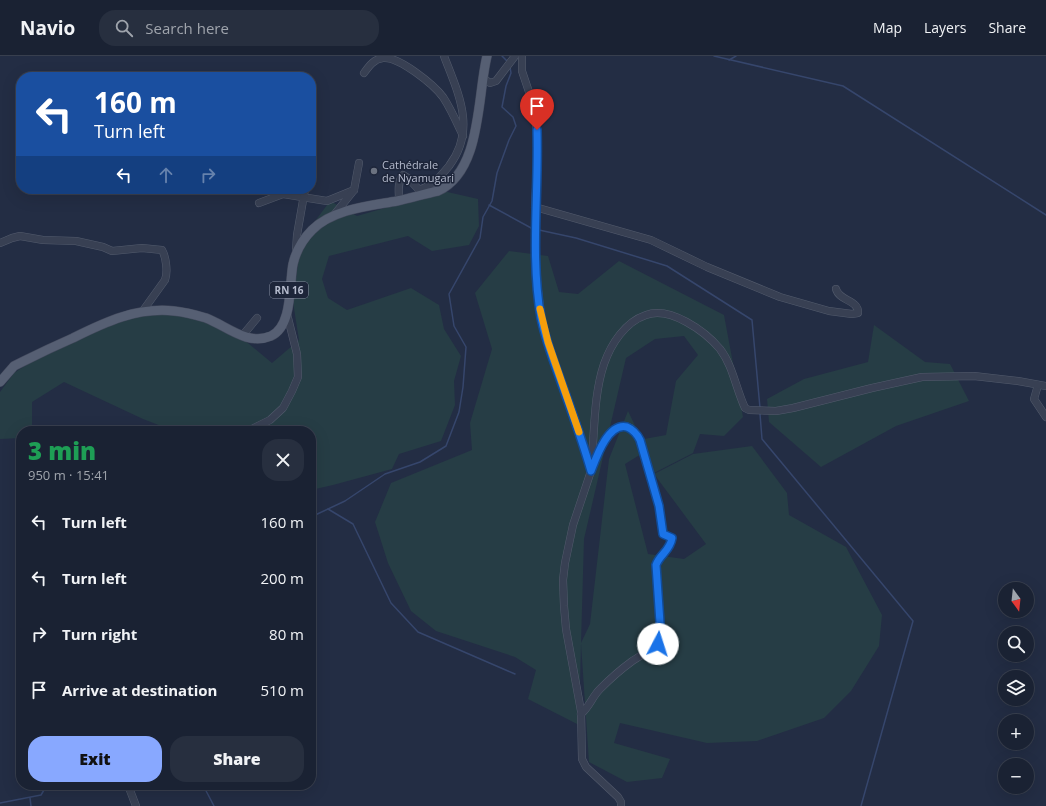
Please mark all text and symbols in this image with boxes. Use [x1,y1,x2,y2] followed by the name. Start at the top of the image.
[99,10,379,46] search box
[20,15,75,41] text: Navio
[113,17,135,39] icon: search
[145,18,229,38] text: Search here
[873,18,902,37] text: Map
[924,18,966,37] text: Layers
[988,18,1026,37] text: Share
[94,83,177,121] text: 160 m
[28,88,80,140] icon: left
[520,89,554,130] pin
[526,95,548,117] icon: arrive
[94,119,165,143] text: Turn left
[382,157,454,185] place label: Cathédrale de Nyamugari
[113,164,135,186] icon: left
[155,164,177,186] icon: ahead
[197,164,219,186] icon: right
[369,166,379,176] marker: Cathédrale de Nyamugari
[270,282,308,298] road number: RN 16
[28,434,96,467] text: 3 min
[262,439,304,481] button: close
[28,466,109,484] text: 950 m · 15:41
[28,511,50,533] icon: left
[62,512,127,532] text: Turn left
[260,512,304,532] text: 160 m
[28,567,50,589] icon: left
[62,568,127,588] text: Turn left
[260,568,304,588] text: 200 m
[998,582,1034,618] north arrow
[998,582,1034,794] map controls
[28,623,50,645] icon: right
[637,623,679,665] position arrow
[62,624,137,644] text: Turn right
[269,624,304,644] text: 80 m
[998,626,1034,662] button: search
[998,670,1034,706] button: layers
[28,679,50,701] icon: arrive
[62,680,217,700] text: Arrive at destination
[260,680,304,700] text: 510 m
[998,714,1034,750] button: +
[28,736,162,782] button: Exit
[170,736,304,782] button: Share
[998,758,1034,794] button: −

